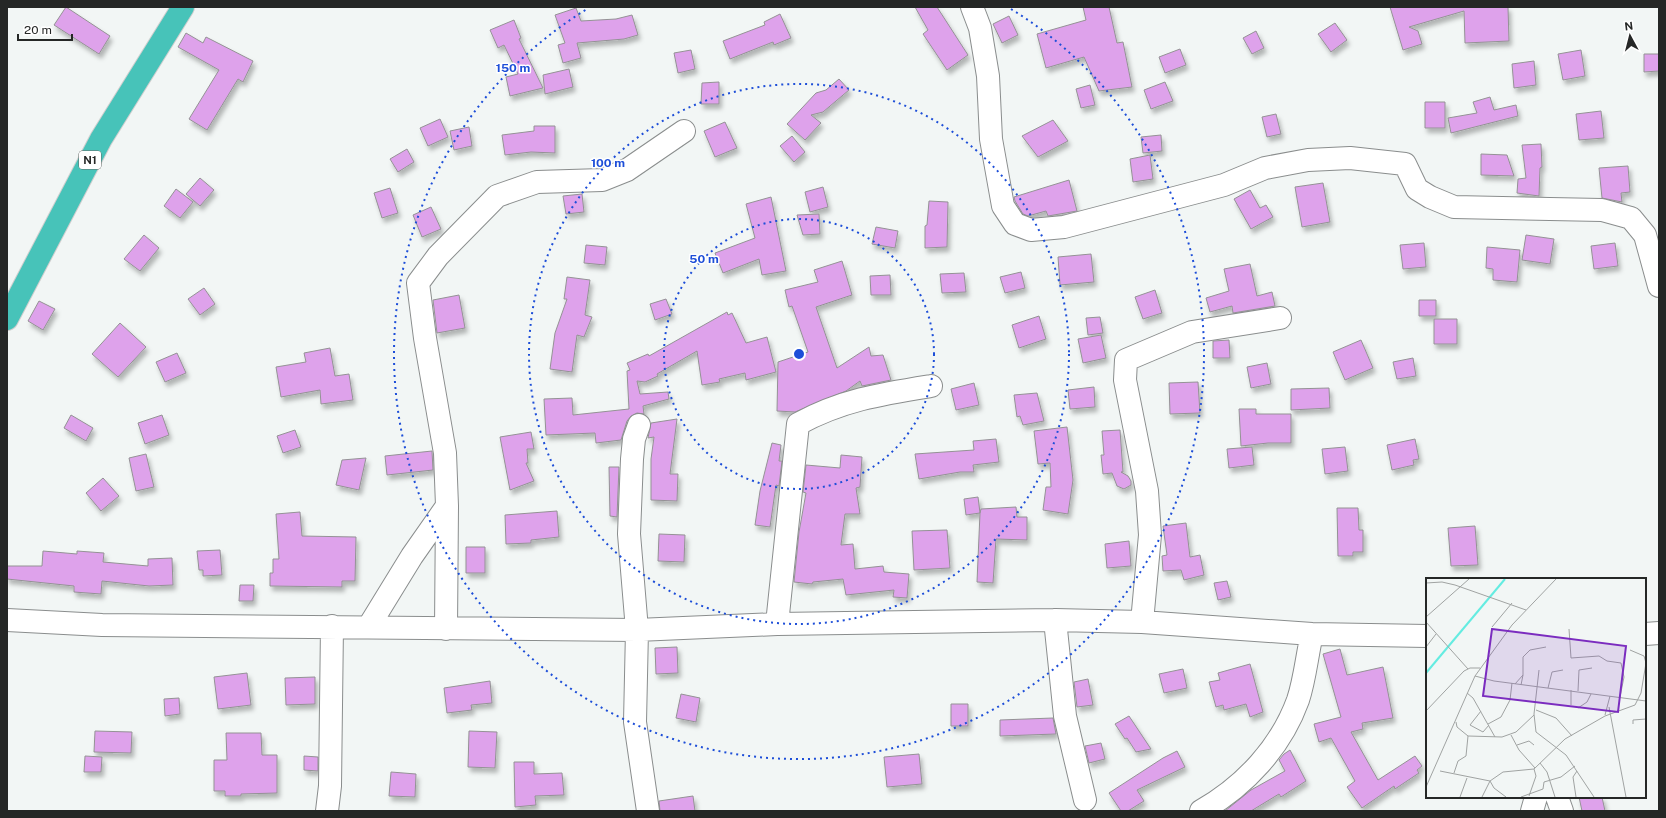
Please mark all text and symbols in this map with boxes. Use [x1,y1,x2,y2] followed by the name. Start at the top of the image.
[18,16,72,42] scale bar
[1610,16,1650,56] north arrow
[1624,20,1634,33] text: N
[24,23,52,37] text: 20 m
[496,61,530,75] text: 150 m
[79,151,101,169] road number: N1
[591,156,625,170] text: 100 m
[689,252,719,266] text: 50 m
[792,347,806,361] centre of rings
[1426,578,1646,798] inset map

